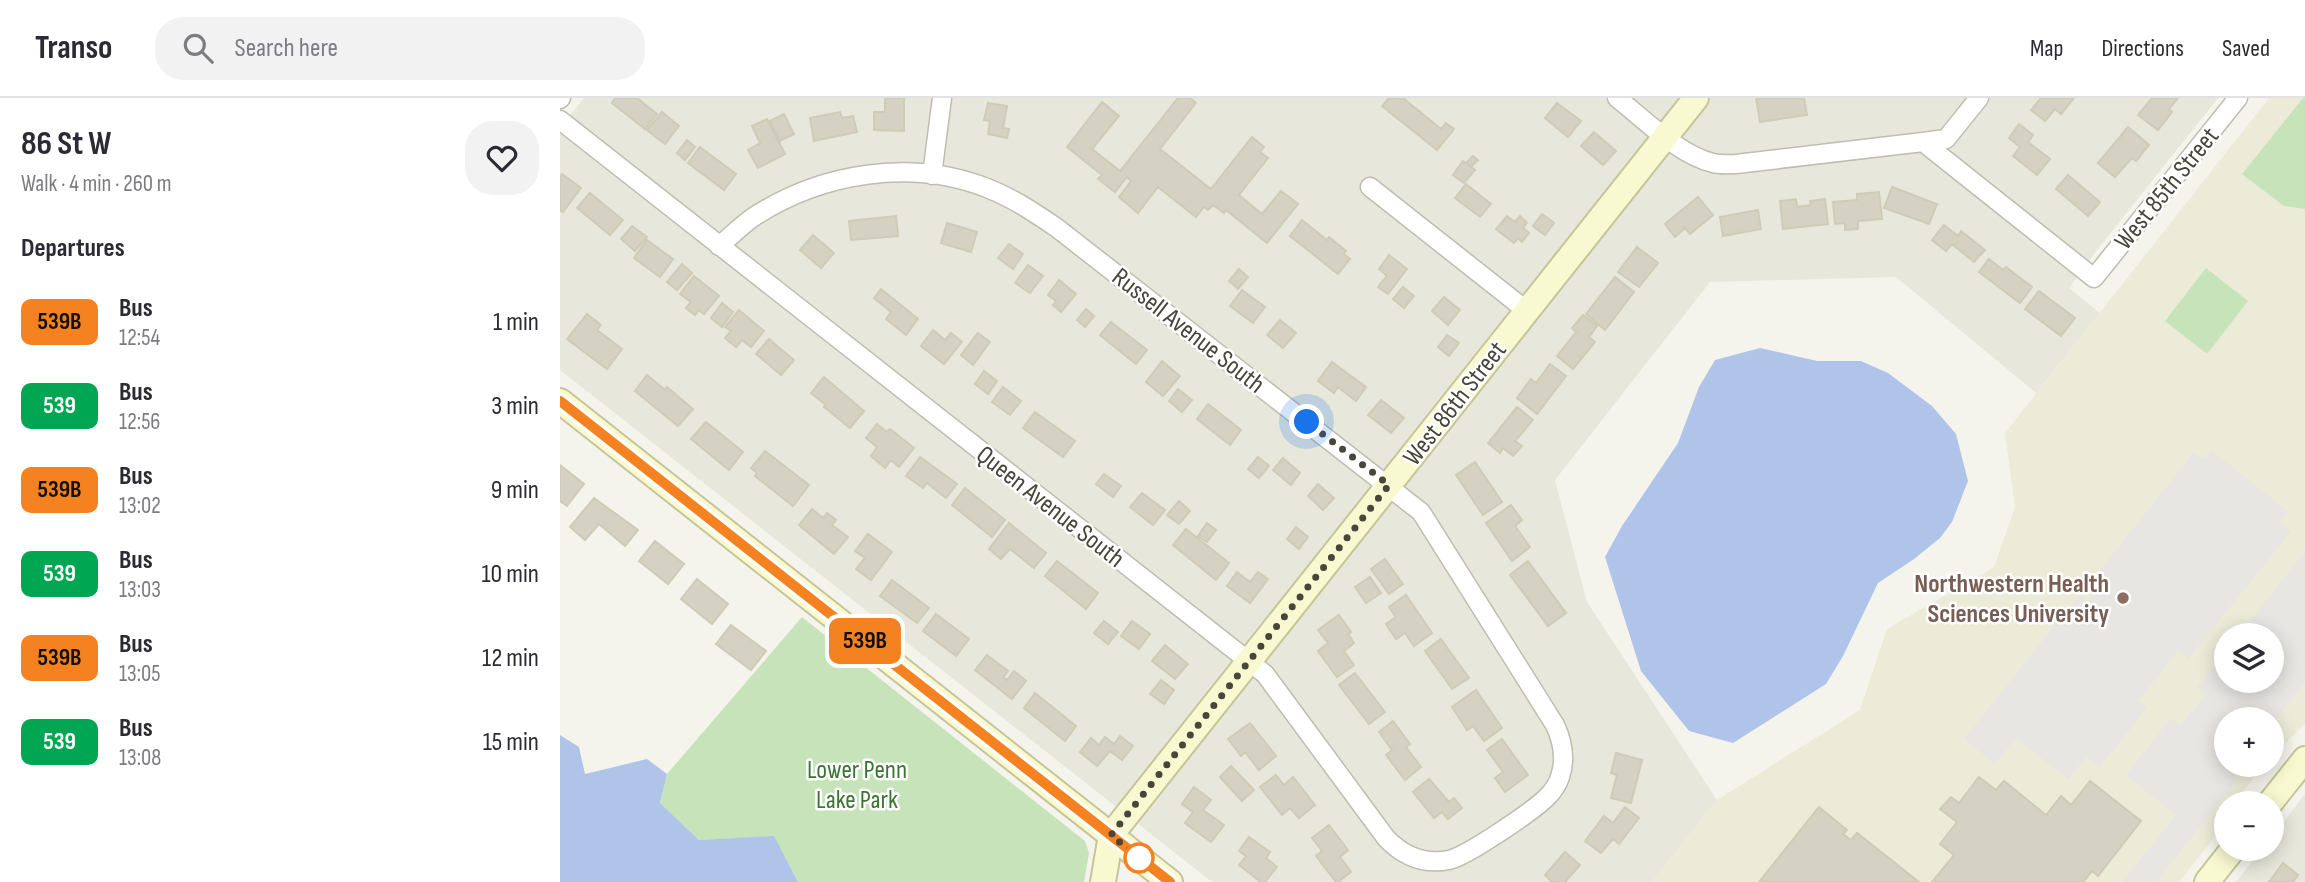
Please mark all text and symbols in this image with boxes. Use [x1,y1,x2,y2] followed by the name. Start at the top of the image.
[155,17,645,80] search box
[35,28,113,68] text: Transo
[179,29,217,67] icon: search
[235,33,338,64] text: Search here
[2030,34,2063,63] text: Map
[2101,34,2184,63] text: Directions
[2222,34,2270,63] text: Saved
[465,121,539,195] button: heart
[2108,122,2226,256] street label: West 85th Street
[21,124,111,164] text: 86 St W
[21,170,171,198] text: Walk · 4 min · 260 m
[21,233,125,264] text: Departures
[1106,262,1271,400] street label: Russell Avenue South
[119,293,153,324] text: Bus
[37,307,82,336] text: 539B
[493,307,539,338] text: 1 min
[119,324,160,352] text: 12:54
[1397,336,1513,472] street label: West 86th Street
[119,377,153,408] text: Bus
[43,391,76,420] text: 539
[491,391,539,422] text: 3 min
[1289,404,1324,439] your location
[119,408,160,436] text: 12:56
[970,440,1130,575] street label: Queen Avenue South
[119,461,153,492] text: Bus
[37,475,82,504] text: 539B
[491,475,539,506] text: 9 min
[119,492,161,520] text: 13:02
[119,545,153,576] text: Bus
[43,559,76,588] text: 539
[482,559,539,590] text: 10 min
[1914,569,2109,630] place label: Northwestern Health Sciences University
[119,576,161,604] text: 13:03
[2115,590,2131,606] marker: Northwestern Health Sciences University
[816,618,914,664] line badge: 539B
[2214,623,2284,861] map controls
[2214,623,2284,693] button: layers
[843,626,887,655] text: 539B
[119,629,153,660] text: Bus
[37,643,82,672] text: 539B
[482,643,539,674] text: 12 min
[119,660,161,688] text: 13:05
[2214,707,2284,777] button: +
[119,713,153,744] text: Bus
[43,727,76,756] text: 539
[483,727,539,758] text: 15 min
[119,744,161,772] text: 13:08
[807,755,907,816] park label: Lower Penn Lake Park
[2214,791,2284,861] button: −
[1124,843,1154,873] unlabelled marker

